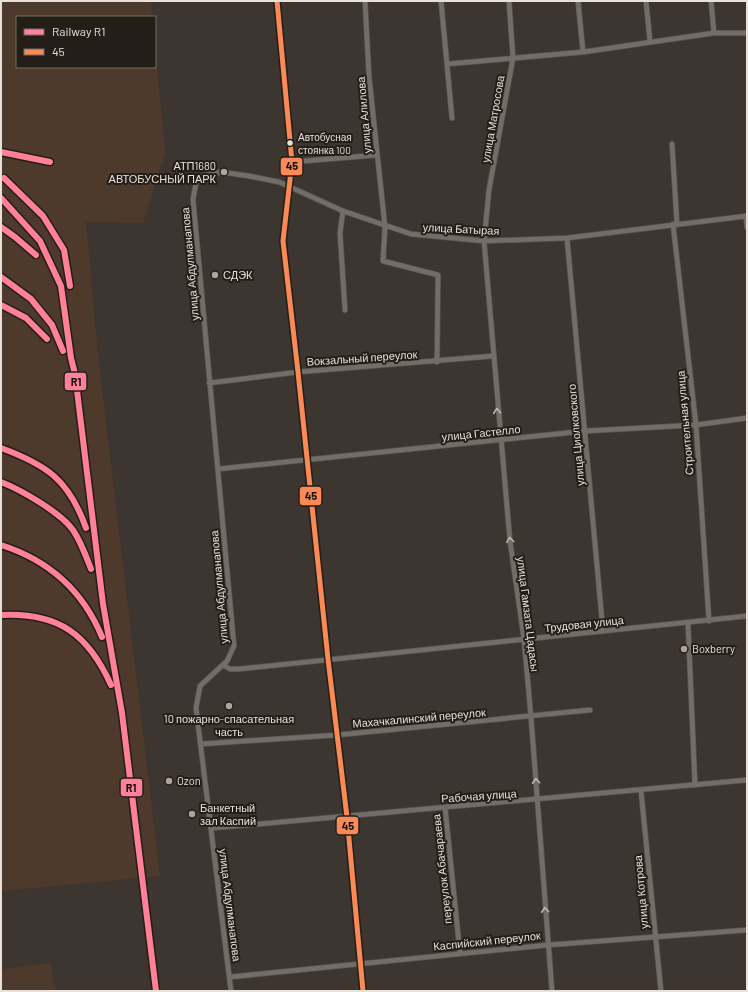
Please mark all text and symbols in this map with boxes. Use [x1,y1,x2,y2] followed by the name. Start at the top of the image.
[16,16,156,68] legend
[52,24,105,38] text: Railway R1
[52,44,65,58] text: 45
[478,73,507,164] street label: улица Матросова
[354,75,373,154] street label: улица Алилова
[298,131,352,156] place label: Автобусная стоянка 100
[285,138,295,148] marker: Автобусная стоянка 100
[280,157,303,176] line badge: 45
[109,159,217,185] place label: АТП1680 АВТОБУСНЫЙ ПАРК
[286,159,298,172] text: 45
[219,167,229,177] marker: АТП1680 АВТОБУСНЫЙ ПАРК
[178,206,201,321] street label: улица Абдулманапова
[422,220,500,237] street label: улица Батырая
[223,268,253,281] place label: СДЭК
[210,270,220,280] marker: СДЭК
[306,347,418,368] street label: Вокзальный переулок
[673,369,696,476] street label: Строительная улица
[64,372,87,391] line badge: R1
[71,375,81,388] text: R1
[565,384,586,487] street label: улица Циолковского
[493,408,502,414] one-way arrow
[441,422,521,443] street label: улица Гастелло
[299,486,322,506] line badge: 45
[305,489,317,502] text: 45
[207,529,230,644] street label: улица Абдулманапова
[506,537,515,543] one-way arrow
[515,556,542,672] street label: улица Гамзата Цадасы
[543,613,625,634] street label: Трудовая улица
[692,642,735,655] place label: Boxberry
[679,644,689,654] marker: Boxberry
[224,701,234,711] marker: 10 пожарно-спасательная часть
[352,705,486,730] street label: Махачкалинский переулок
[164,712,294,738] place label: 10 пожарно-спасательная часть
[177,774,201,787] place label: Ozon
[164,776,174,786] marker: Ozon
[120,778,143,797] line badge: R1
[532,778,541,784] one-way arrow
[126,781,136,794] text: R1
[441,786,518,805] street label: Рабочая улица
[200,801,256,827] place label: Банкетный зал Каспий
[187,809,197,819] marker: Банкетный зал Каспий
[429,813,454,925] street label: переулок Абачараева
[336,816,359,835] line badge: 45
[342,819,354,832] text: 45
[217,848,244,963] street label: улица Абдулманапова
[631,854,650,929] street label: улица Котрова
[541,907,550,913] one-way arrow
[433,928,542,953] street label: Каспийский переулок

